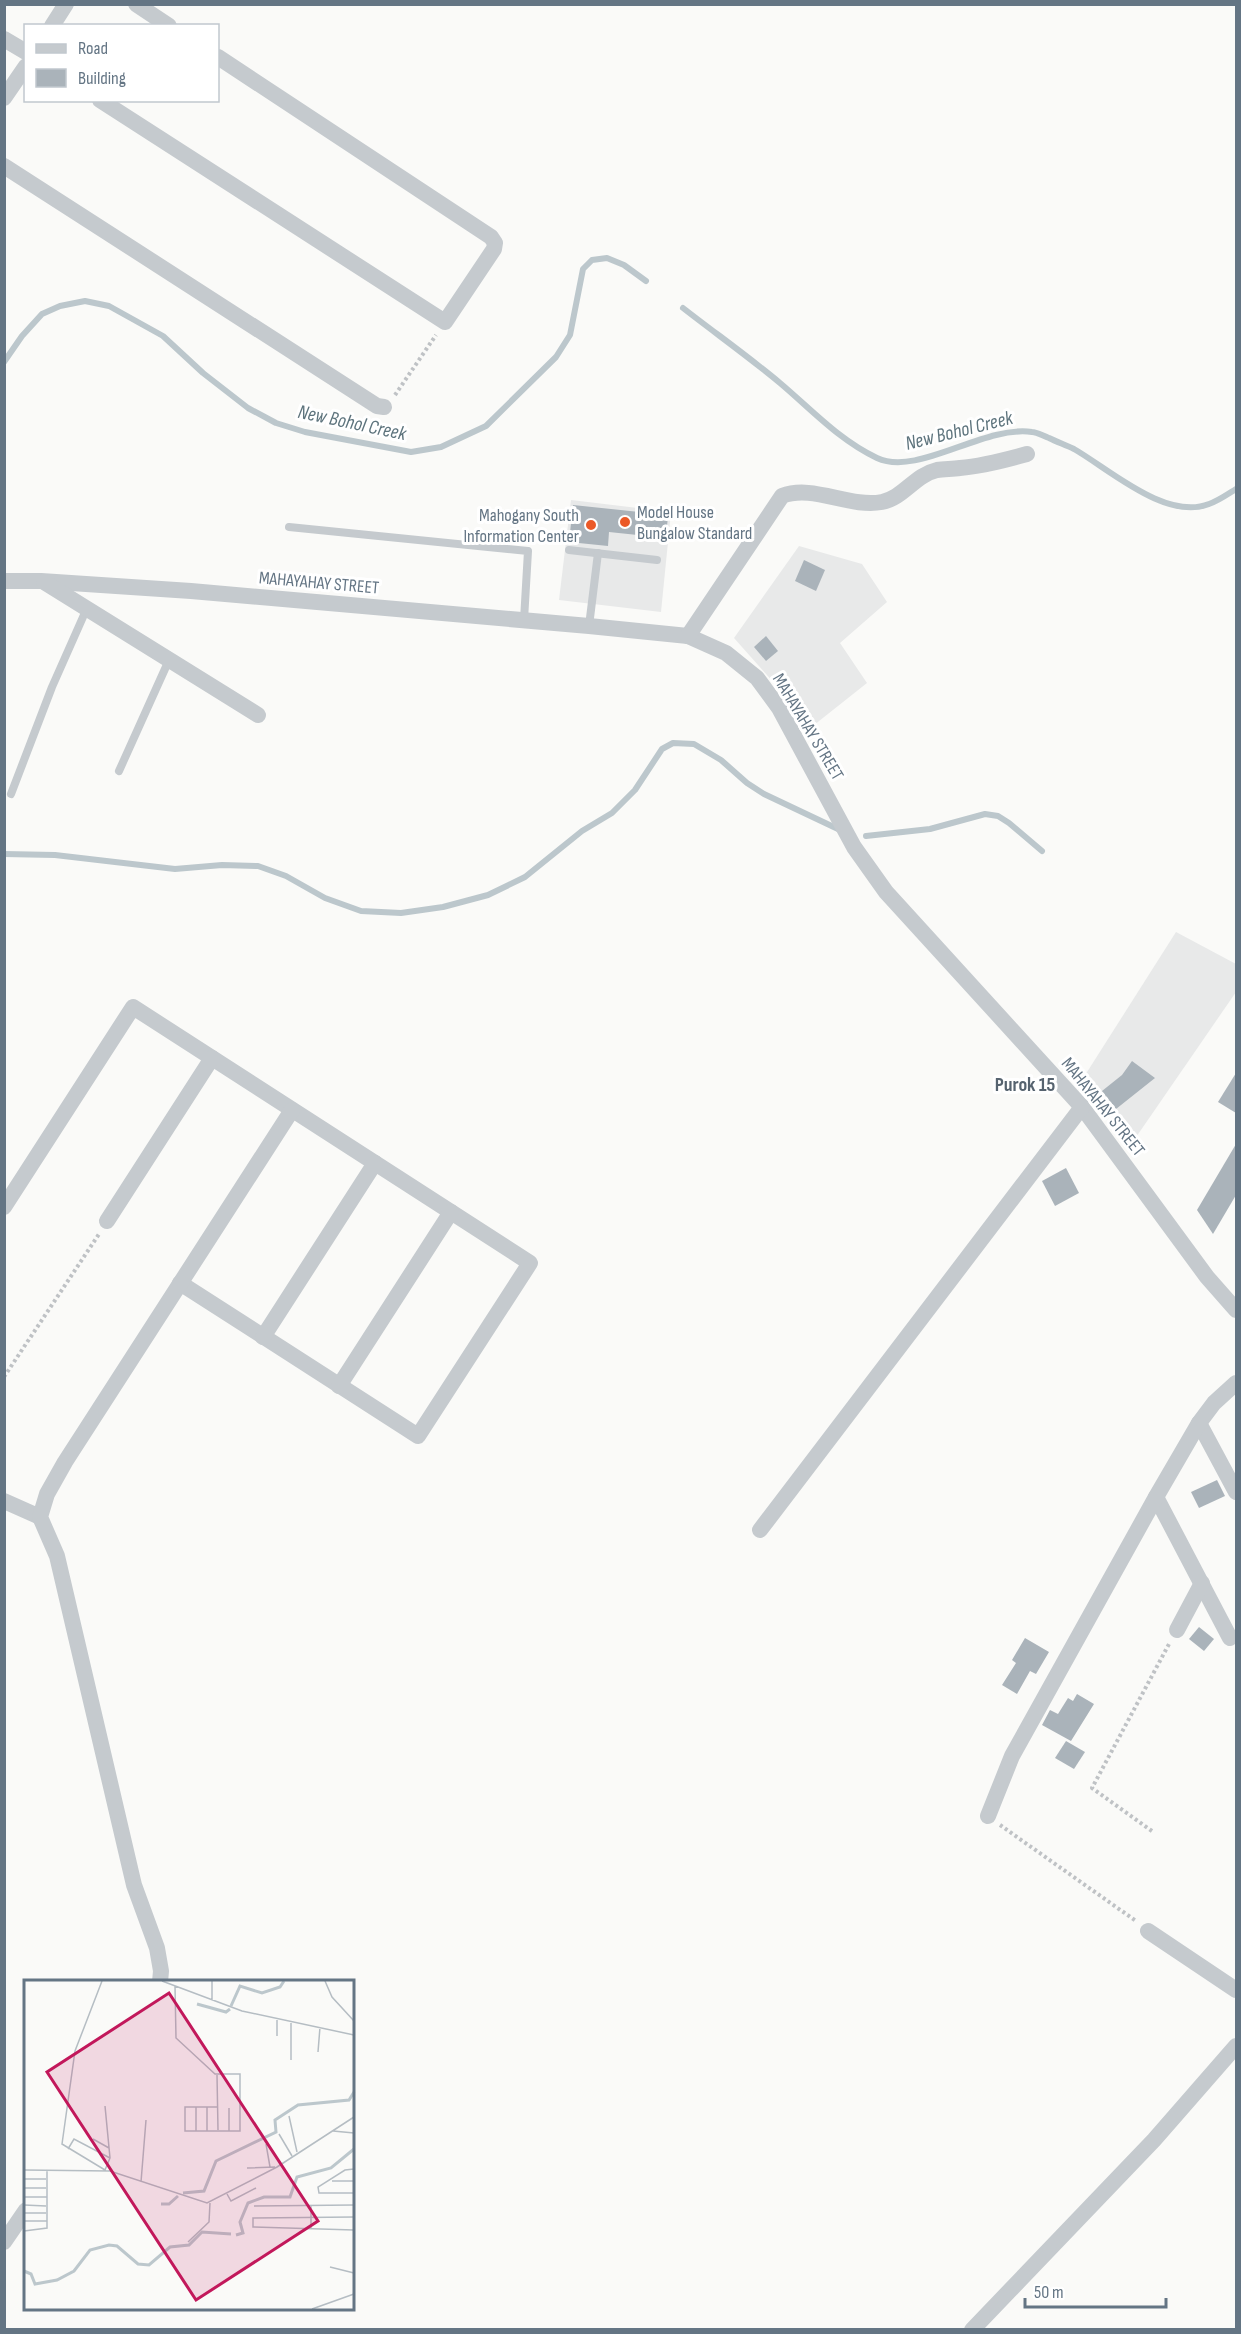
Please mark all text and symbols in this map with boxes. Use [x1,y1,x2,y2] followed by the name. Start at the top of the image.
[24,24,219,102] legend
[78,38,108,59] text: Road
[78,68,126,89] text: Building
[296,400,409,446] water label: New Bohol Creek
[903,406,1016,456] water label: New Bohol Creek
[637,502,752,544] place label: Model House Bungalow Standard
[463,505,579,547] place label: Mahogany South Information Center
[618,515,632,529] marker: Model House Bungalow Standard
[584,518,598,532] marker: Mahogany South Information Center
[258,567,380,599] street label: MAHAYAHAY STREET
[768,670,848,784] street label: MAHAYAHAY STREET
[1057,1053,1149,1161] street label: MAHAYAHAY STREET
[995,1073,1056,1097] district label: Purok 15
[24,1980,354,2310] inset map
[1025,2271,1166,2309] scale bar
[1034,2282,1064,2303] text: 50 m

